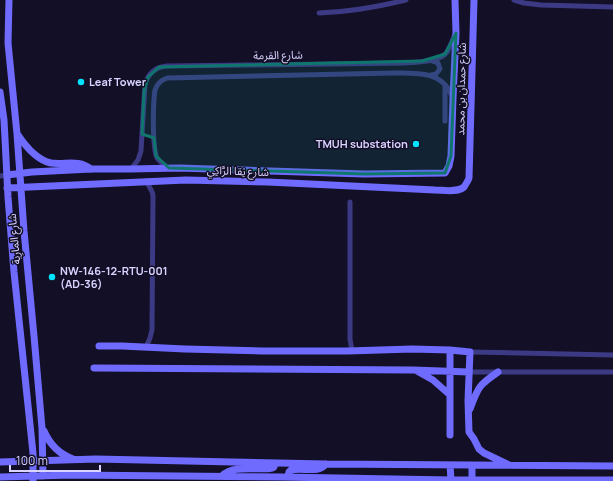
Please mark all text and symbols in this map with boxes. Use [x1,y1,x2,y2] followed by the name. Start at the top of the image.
[452,42,470,136] street label: شارع حمدان بن محمد
[253,47,303,63] street label: شارع القرمة
[89,74,147,89] place label: Leaf Tower
[76,77,86,87] marker: Leaf Tower
[316,136,408,151] place label: TMUH substation
[411,139,421,149] marker: TMUH substation
[207,162,270,182] street label: شارع نِقا الرَّاكِي
[4,212,25,265] street label: شارع المارِية
[60,263,167,291] place label: NW-146-12-RTU-001 (AD-36)
[47,272,57,282] marker: NW-146-12-RTU-001 (AD-36)
[10,447,100,473] scale bar
[16,452,48,469] text: 100 m

